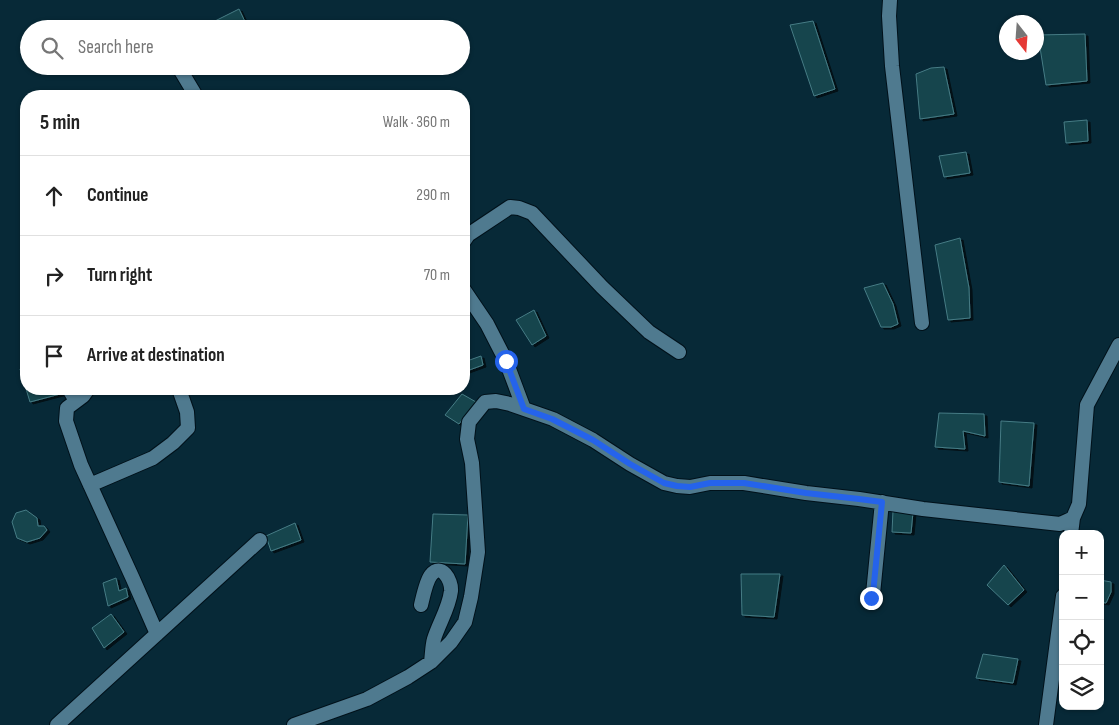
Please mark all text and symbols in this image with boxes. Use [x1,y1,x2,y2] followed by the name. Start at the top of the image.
[999,15,1044,60] north arrow
[20,20,470,75] search box
[38,34,66,62] icon: search
[78,36,154,59] text: Search here
[40,110,80,135] text: 5 min
[383,113,450,132] text: Walk · 360 m
[40,182,68,210] icon: ahead
[87,184,148,207] text: Continue
[416,186,450,205] text: 290 m
[40,262,68,290] icon: right
[87,264,152,287] text: Turn right
[424,266,450,285] text: 70 m
[40,342,68,370] icon: arrive
[87,344,225,367] text: Arrive at destination
[495,350,518,373] route start
[1059,530,1104,710] map controls
[1059,530,1104,575] button: +
[1059,575,1104,620] button: −
[860,587,883,610] route end
[1059,620,1104,665] button: locate
[1059,665,1104,710] button: layers

